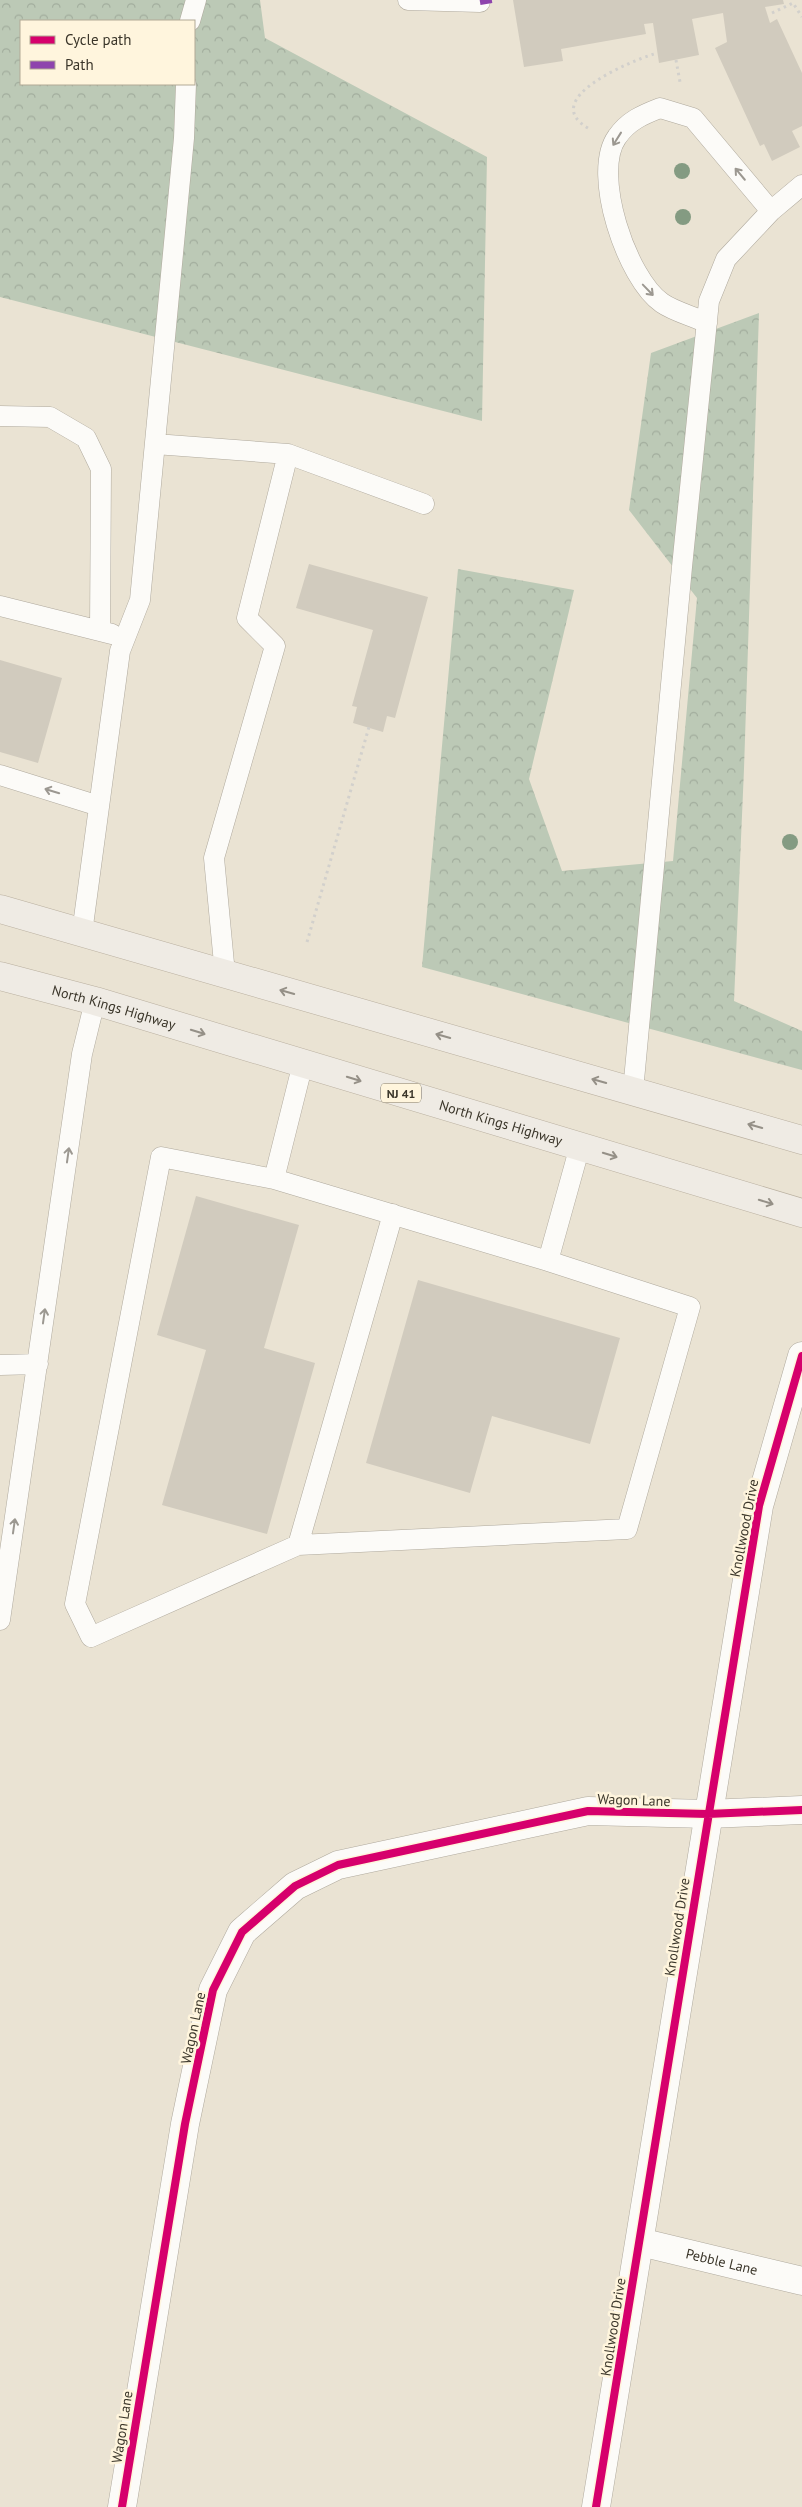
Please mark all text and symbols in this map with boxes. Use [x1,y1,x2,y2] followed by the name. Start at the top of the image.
[20,20,195,85] legend
[65,30,131,49] text: Cycle path
[65,55,94,74] text: Path
[611,132,622,146] one-way arrow
[734,167,745,180] one-way arrow
[642,283,654,295] one-way arrow
[44,786,60,796] one-way arrow
[50,981,178,1034] street label: North Kings Highway
[279,986,295,996] one-way arrow
[190,1028,206,1038] one-way arrow
[435,1031,451,1041] one-way arrow
[346,1074,362,1084] one-way arrow
[591,1076,607,1086] one-way arrow
[381,1084,421,1102] road number: NJ 41
[437,1096,565,1150] street label: North Kings Highway
[748,1121,764,1131] one-way arrow
[63,1147,73,1163] one-way arrow
[602,1151,618,1161] one-way arrow
[758,1197,774,1207] one-way arrow
[40,1308,50,1324] one-way arrow
[726,1478,762,1578] street label: Knollwood Drive
[9,1518,19,1534] one-way arrow
[597,1790,671,1810] street label: Wagon Lane
[660,1877,694,1977] street label: Knollwood Drive
[177,1990,209,2066] street label: Wagon Lane
[684,2244,759,2279] street label: Pebble Lane
[596,2277,630,2377] street label: Knollwood Drive
[107,2390,137,2464] street label: Wagon Lane

